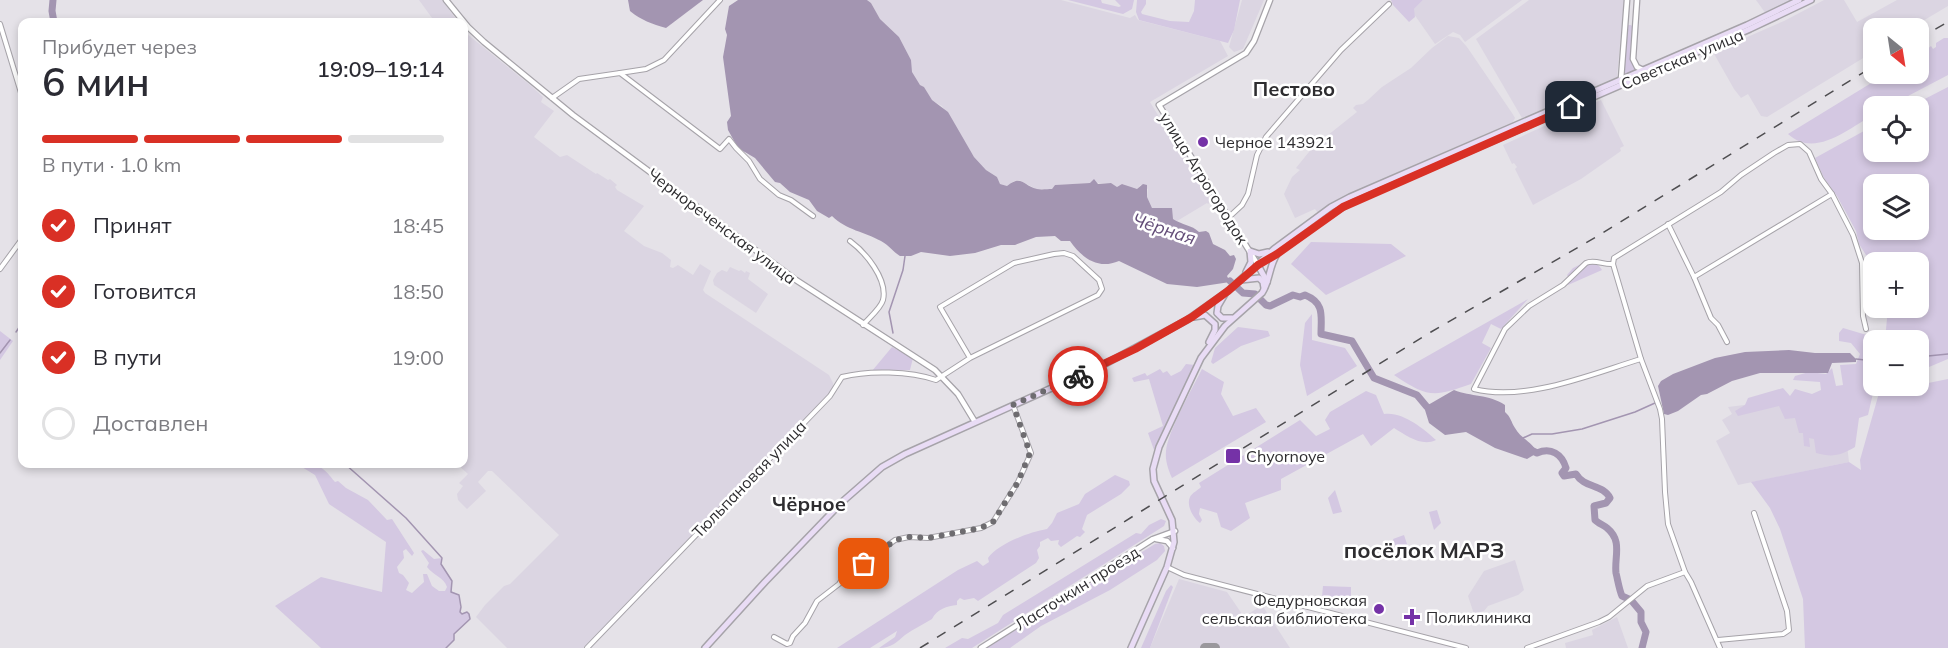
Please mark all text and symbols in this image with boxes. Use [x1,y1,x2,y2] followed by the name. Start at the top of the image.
[1863,18,1929,84] north arrow
[1863,18,1929,396] map controls
[1618,24,1746,94] street label: Советская улица
[42,34,197,59] text: Прибудет через
[317,55,444,83] text: 19:09–19:14
[42,57,150,106] text: 6 мин
[1253,76,1335,101] district label: Пестово
[1545,81,1596,132] pin
[1554,90,1587,123] icon: home
[1863,96,1929,162] button: locate
[1155,108,1253,248] street label: улица Агрогородок
[1215,132,1334,152] place label: Черное 143921
[1196,135,1210,149] marker: Черное 143921
[42,152,181,177] text: В пути · 1.0 km
[644,164,800,288] street label: Чернореченская улица
[1863,174,1929,240] button: layers
[1130,208,1199,250] water label: Чёрная
[42,209,75,242] icon: check
[93,211,172,239] text: Принят
[391,213,444,238] text: 18:45
[1863,252,1929,318] button: +
[42,275,75,308] icon: check
[93,277,197,305] text: Готовится
[391,279,444,304] text: 18:50
[1863,330,1929,396] button: −
[42,341,75,374] icon: check
[93,343,162,371] text: В пути
[391,345,444,370] text: 19:00
[1048,346,1108,406] courier
[1062,360,1095,393] icon: bike
[93,409,209,437] text: Доставлен
[688,416,810,542] street label: Тюльпановая улица
[1246,446,1325,466] place label: Chyornoye
[1224,447,1242,465] marker: Chyornoye
[772,491,846,516] district label: Чёрное
[1344,536,1504,564] district label: посёлок МАРЗ
[838,538,889,589] pin
[1011,542,1143,634] street label: Ласточкин проезд
[847,547,880,580] icon: bag
[1202,590,1367,628] place label: Федурновская сельская библиотека
[1372,602,1386,616] marker: Федурновская сельская библиотека
[1426,607,1531,627] place label: Поликлиника
[1403,608,1421,626] marker: Поликлиника

